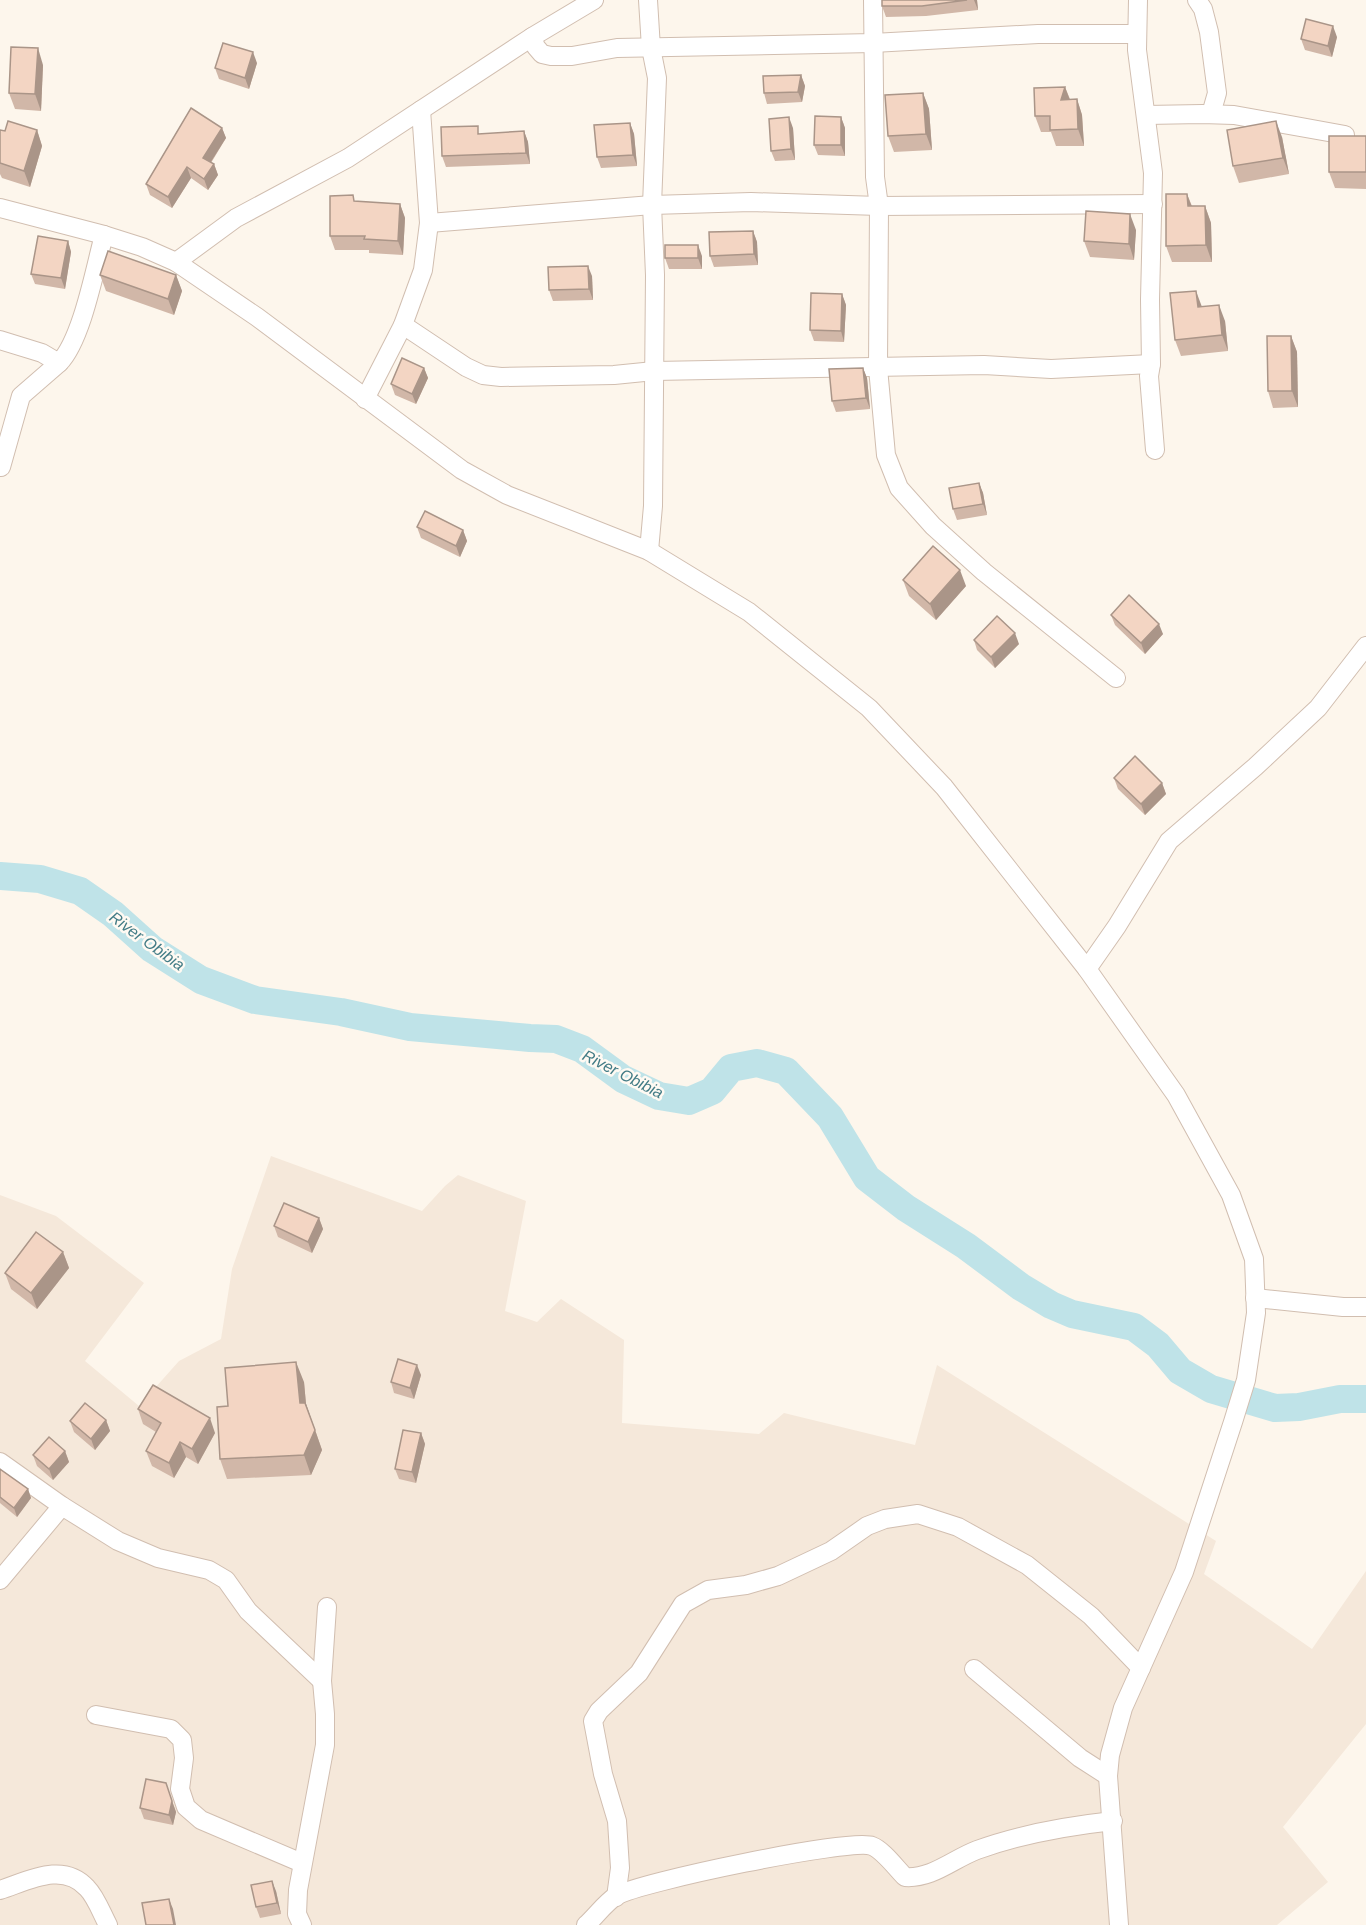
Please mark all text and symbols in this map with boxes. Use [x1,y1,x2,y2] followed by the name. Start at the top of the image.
[106,908,188,974] water label: River Obibia
[580,1046,666,1102] water label: River Obibia

